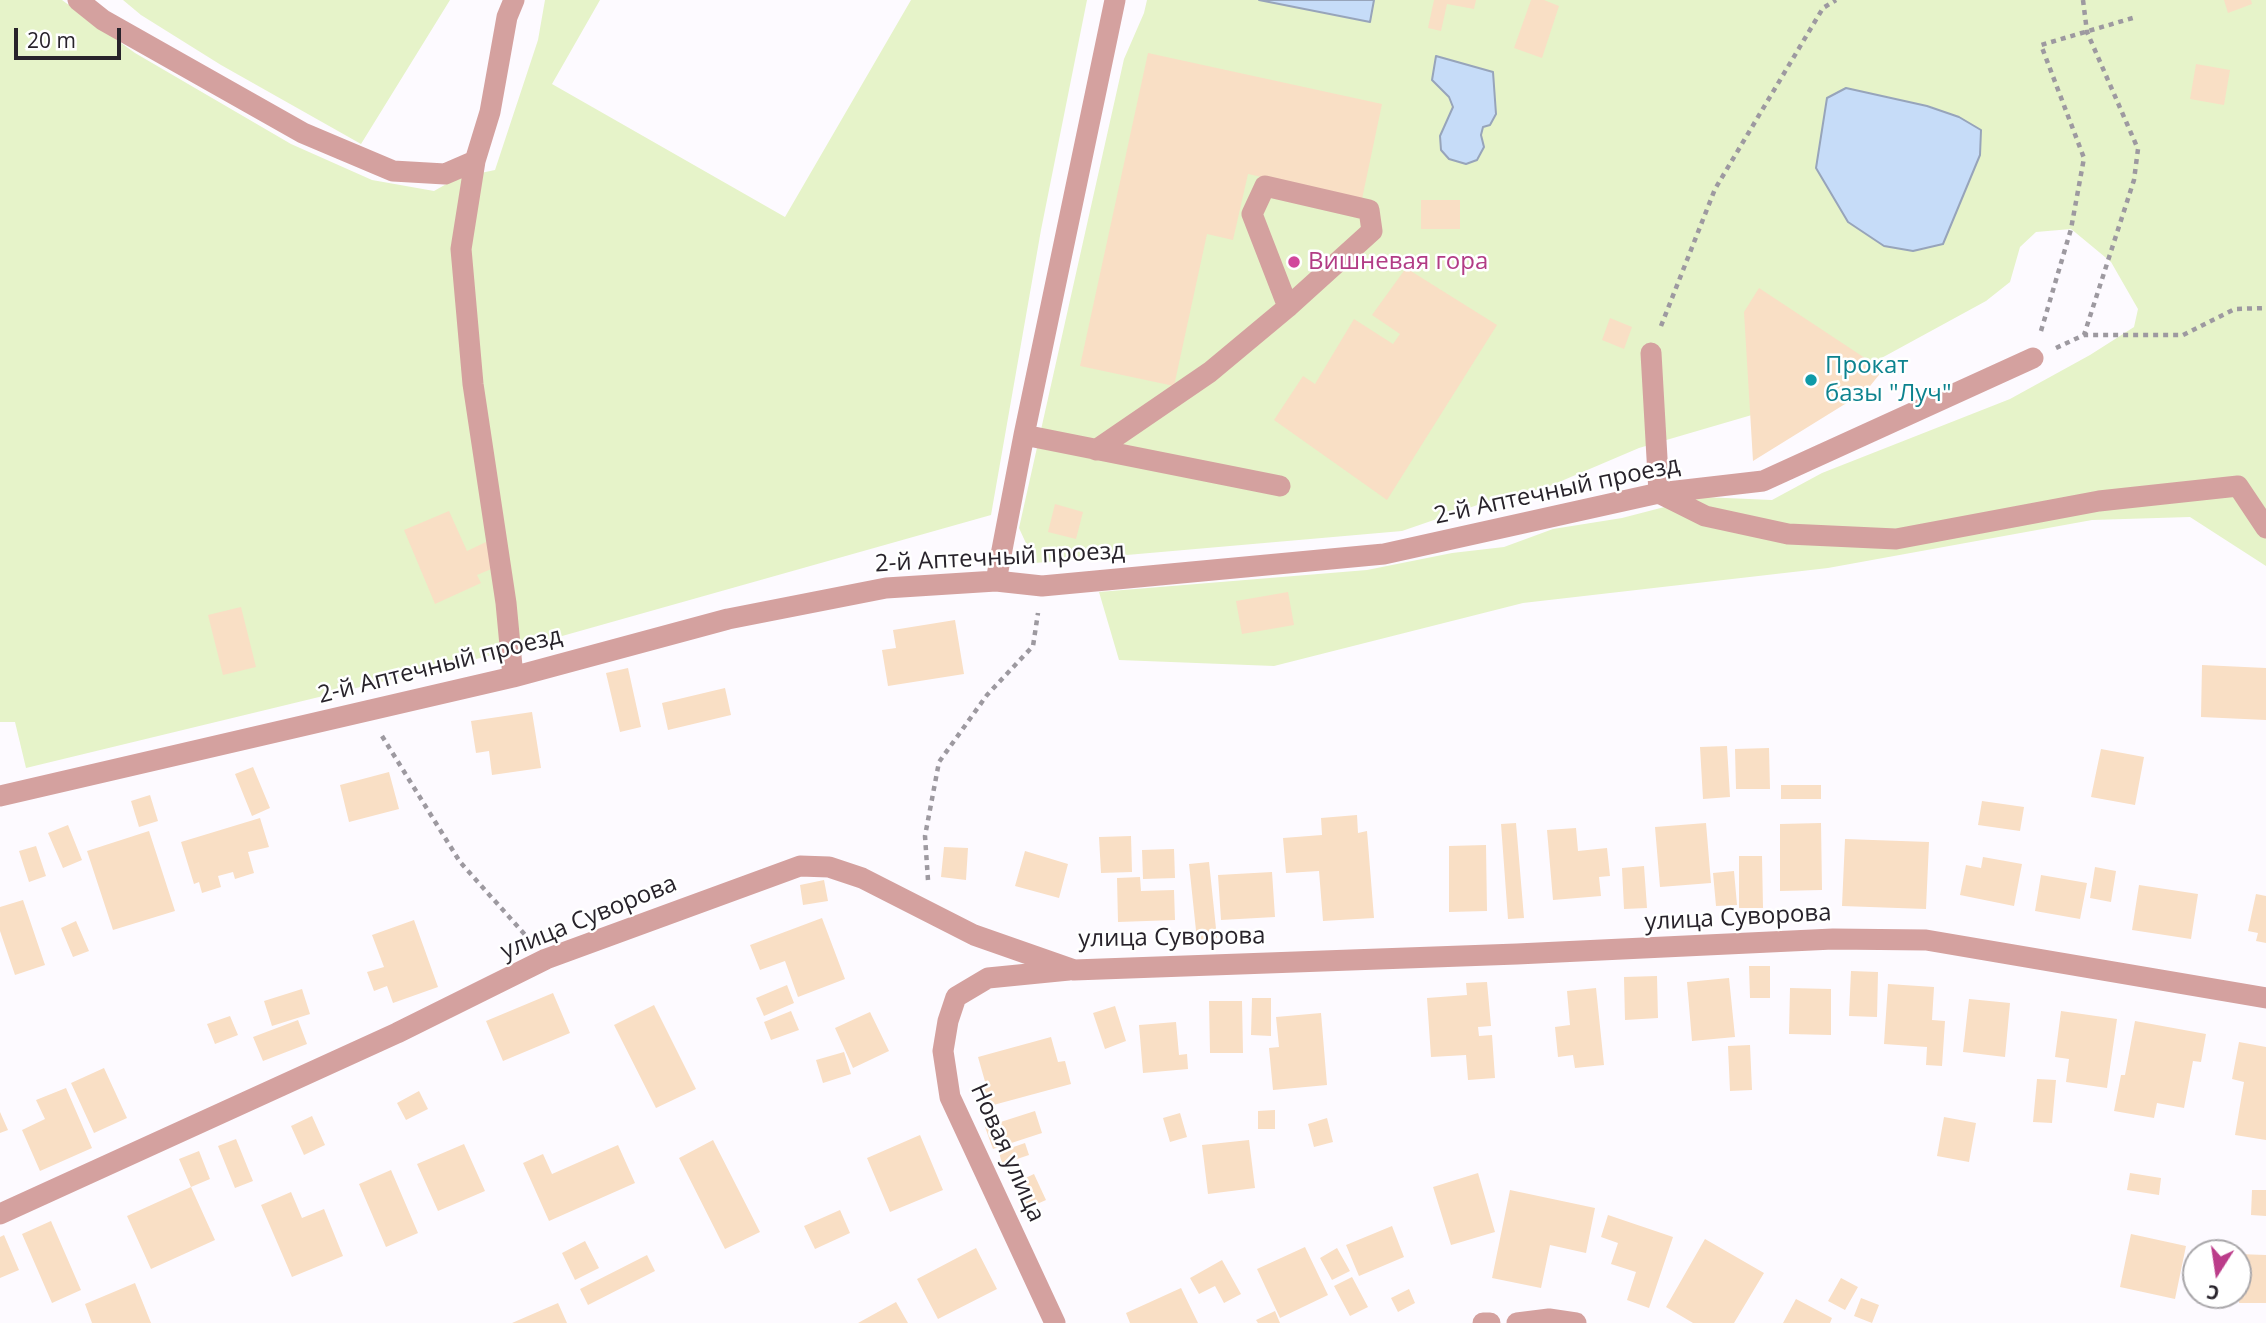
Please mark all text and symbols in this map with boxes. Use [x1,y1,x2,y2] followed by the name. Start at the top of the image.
[18,14,124,58] scale bar
[27,26,76,54] text: 20 m
[1308,248,1488,276] place label: Вишневая гора
[1286,254,1302,270] marker: Вишневая гора
[1825,352,1951,408] place label: Прокат базы "Луч"
[1803,372,1819,388] marker: Прокат базы "Луч"
[1432,451,1682,531] street label: 2-й Аптечный проезд
[874,537,1126,579] street label: 2-й Аптечный проезд
[315,622,565,710] street label: 2-й Аптечный проезд
[497,870,681,966] street label: улица Суворова
[1644,899,1832,937] street label: улица Суворова
[1078,922,1266,954] street label: улица Суворова
[964,1079,1050,1227] street label: Новая улица
[2182,1239,2252,1309] north arrow
[2204,1279,2222,1307] text: С

